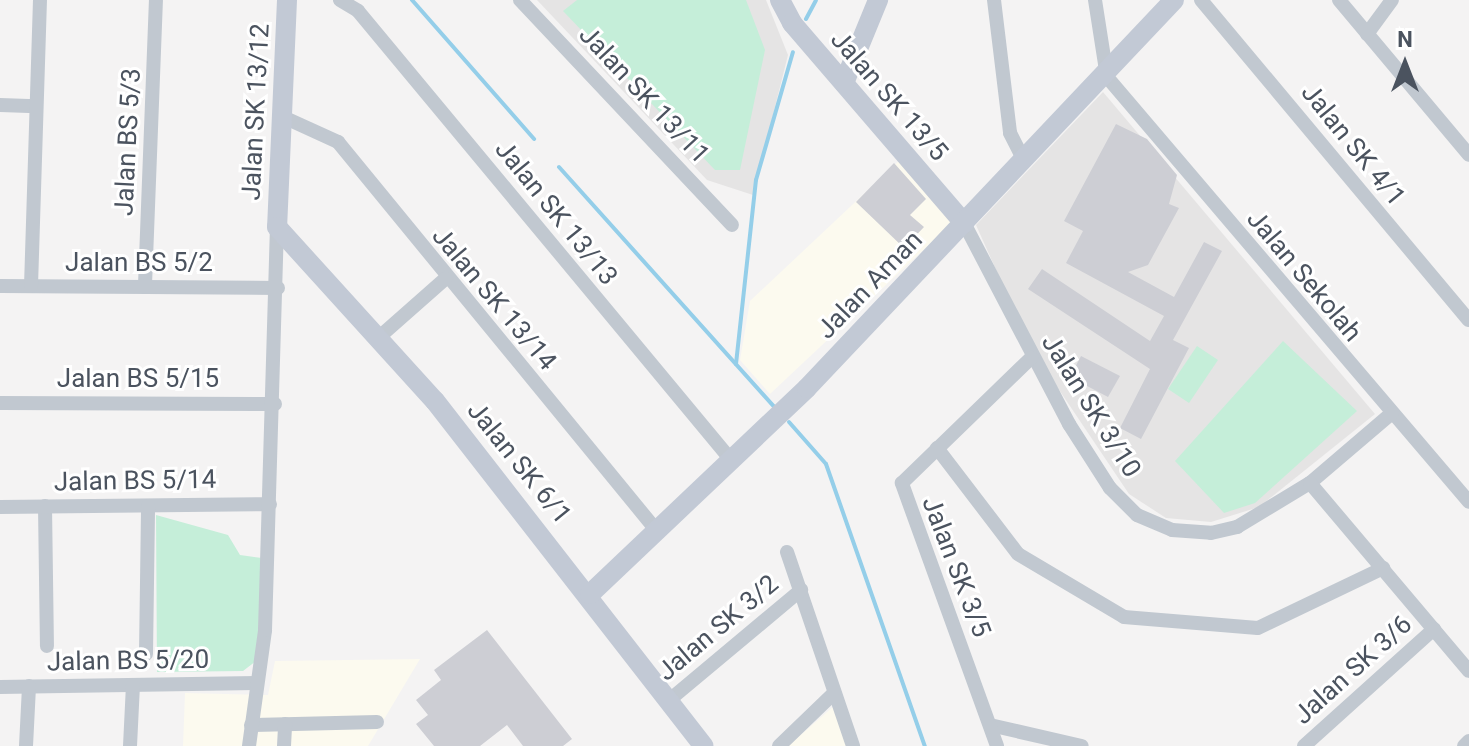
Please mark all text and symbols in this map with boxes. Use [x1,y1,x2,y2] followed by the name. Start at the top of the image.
[572,20,716,170] street label: Jalan SK 13/11
[236,23,276,201] street label: Jalan SK 13/12
[824,24,954,168] street label: Jalan SK 13/5
[1365,24,1445,104] north arrow
[1397,27,1413,52] text: N
[109,67,147,217] street label: Jalan BS 5/3
[1294,78,1412,212] street label: Jalan SK 4/1
[488,134,624,292] street label: Jalan SK 13/13
[1240,204,1368,348] street label: Jalan Sekolah
[425,221,563,377] street label: Jalan SK 13/14
[811,225,929,345] street label: Jalan Aman
[65,247,213,279] street label: Jalan BS 5/2
[1035,329,1147,483] street label: Jalan SK 3/10
[57,363,219,395] street label: Jalan BS 5/15
[460,396,578,530] street label: Jalan SK 6/1
[54,464,216,498] street label: Jalan BS 5/14
[915,492,997,642] street label: Jalan SK 3/5
[651,569,785,687] street label: Jalan SK 3/2
[1288,609,1418,731] street label: Jalan SK 3/6
[47,644,209,678] street label: Jalan BS 5/20

